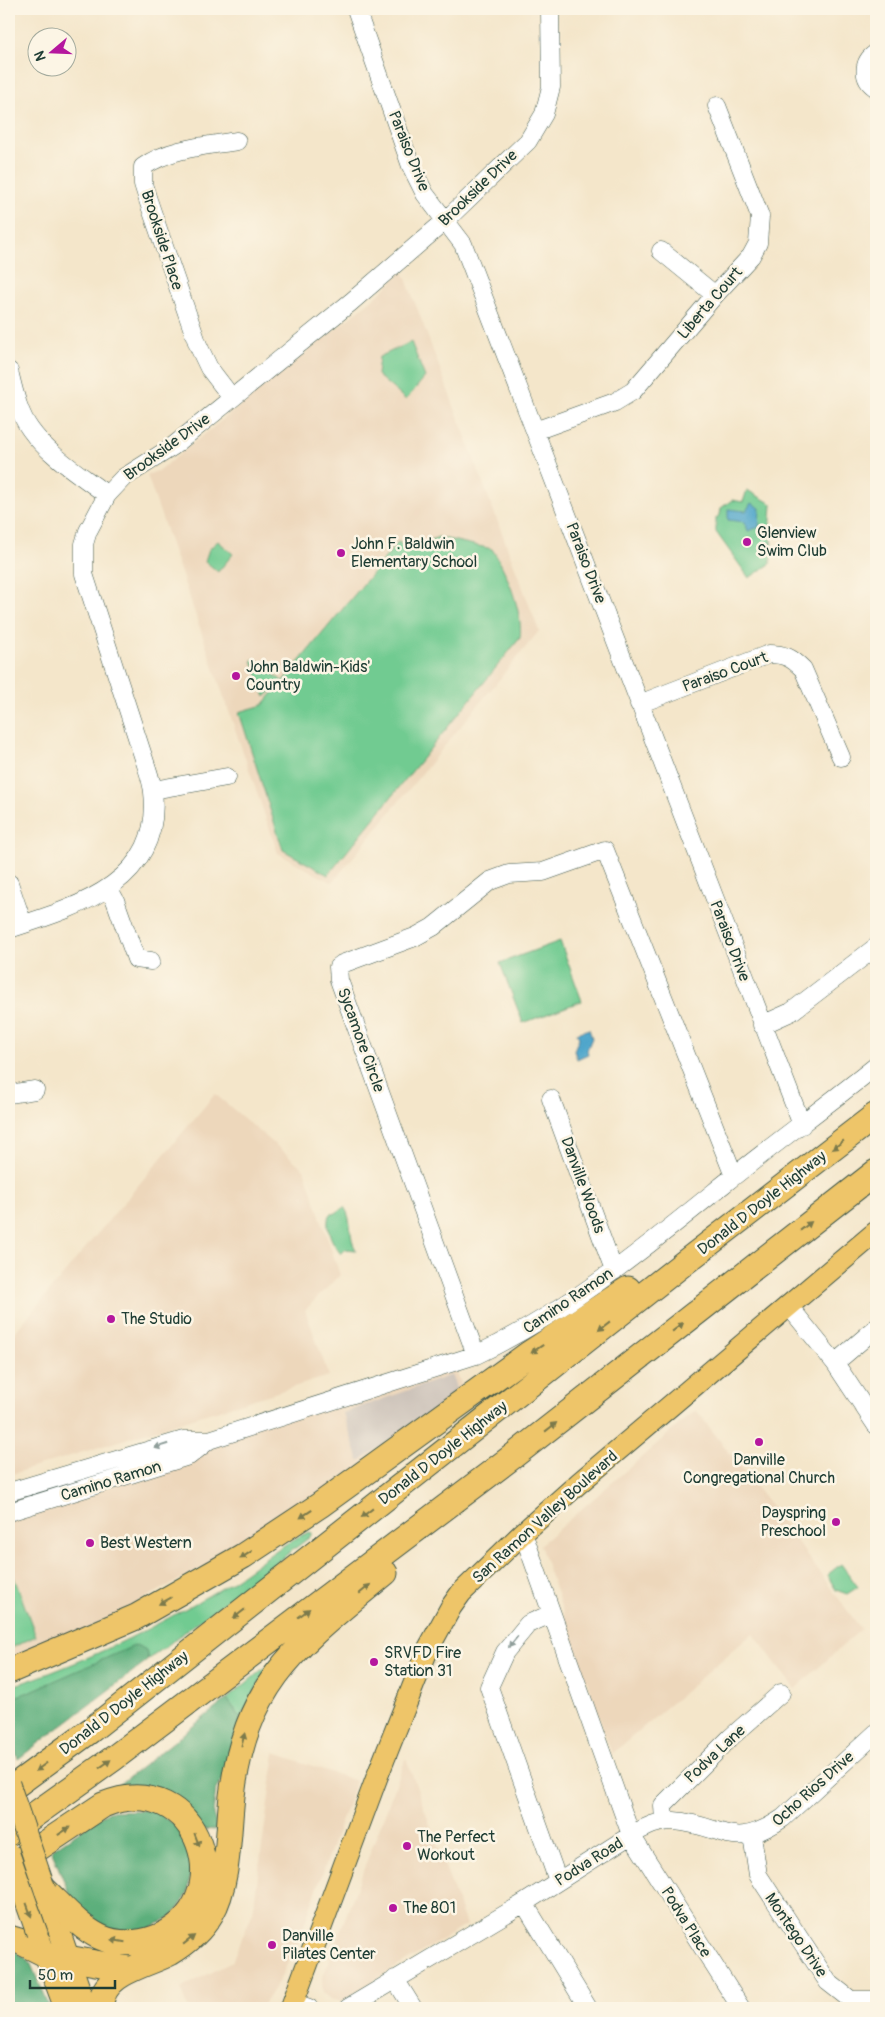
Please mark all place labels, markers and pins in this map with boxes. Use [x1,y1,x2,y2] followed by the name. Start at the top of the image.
[757,523,827,561] place label: Glenview Swim Club
[351,534,477,572] place label: John F. Baldwin Elementary School
[741,536,753,548] marker: Glenview Swim Club
[335,547,347,559] marker: John F. Baldwin Elementary School
[246,657,370,695] place label: John Baldwin-Kids' Country
[230,670,242,682] marker: John Baldwin-Kids' Country
[121,1309,192,1329] place label: The Studio
[105,1313,117,1325] marker: The Studio
[753,1436,765,1448] marker: Danville Congregational Church
[683,1450,835,1488] place label: Danville Congregational Church
[760,1503,826,1541] place label: Dayspring Preschool
[830,1516,842,1528] marker: Dayspring Preschool
[100,1533,192,1553] place label: Best Western
[84,1537,96,1549] marker: Best Western
[384,1643,461,1681] place label: SRVFD Fire Station 31
[368,1656,380,1668] marker: SRVFD Fire Station 31
[417,1827,496,1865] place label: The Perfect Workout
[401,1840,413,1852] marker: The Perfect Workout
[403,1898,456,1918] place label: The 801
[387,1902,399,1914] marker: The 801
[282,1926,376,1964] place label: Danville Pilates Center
[266,1939,278,1951] marker: Danville Pilates Center

